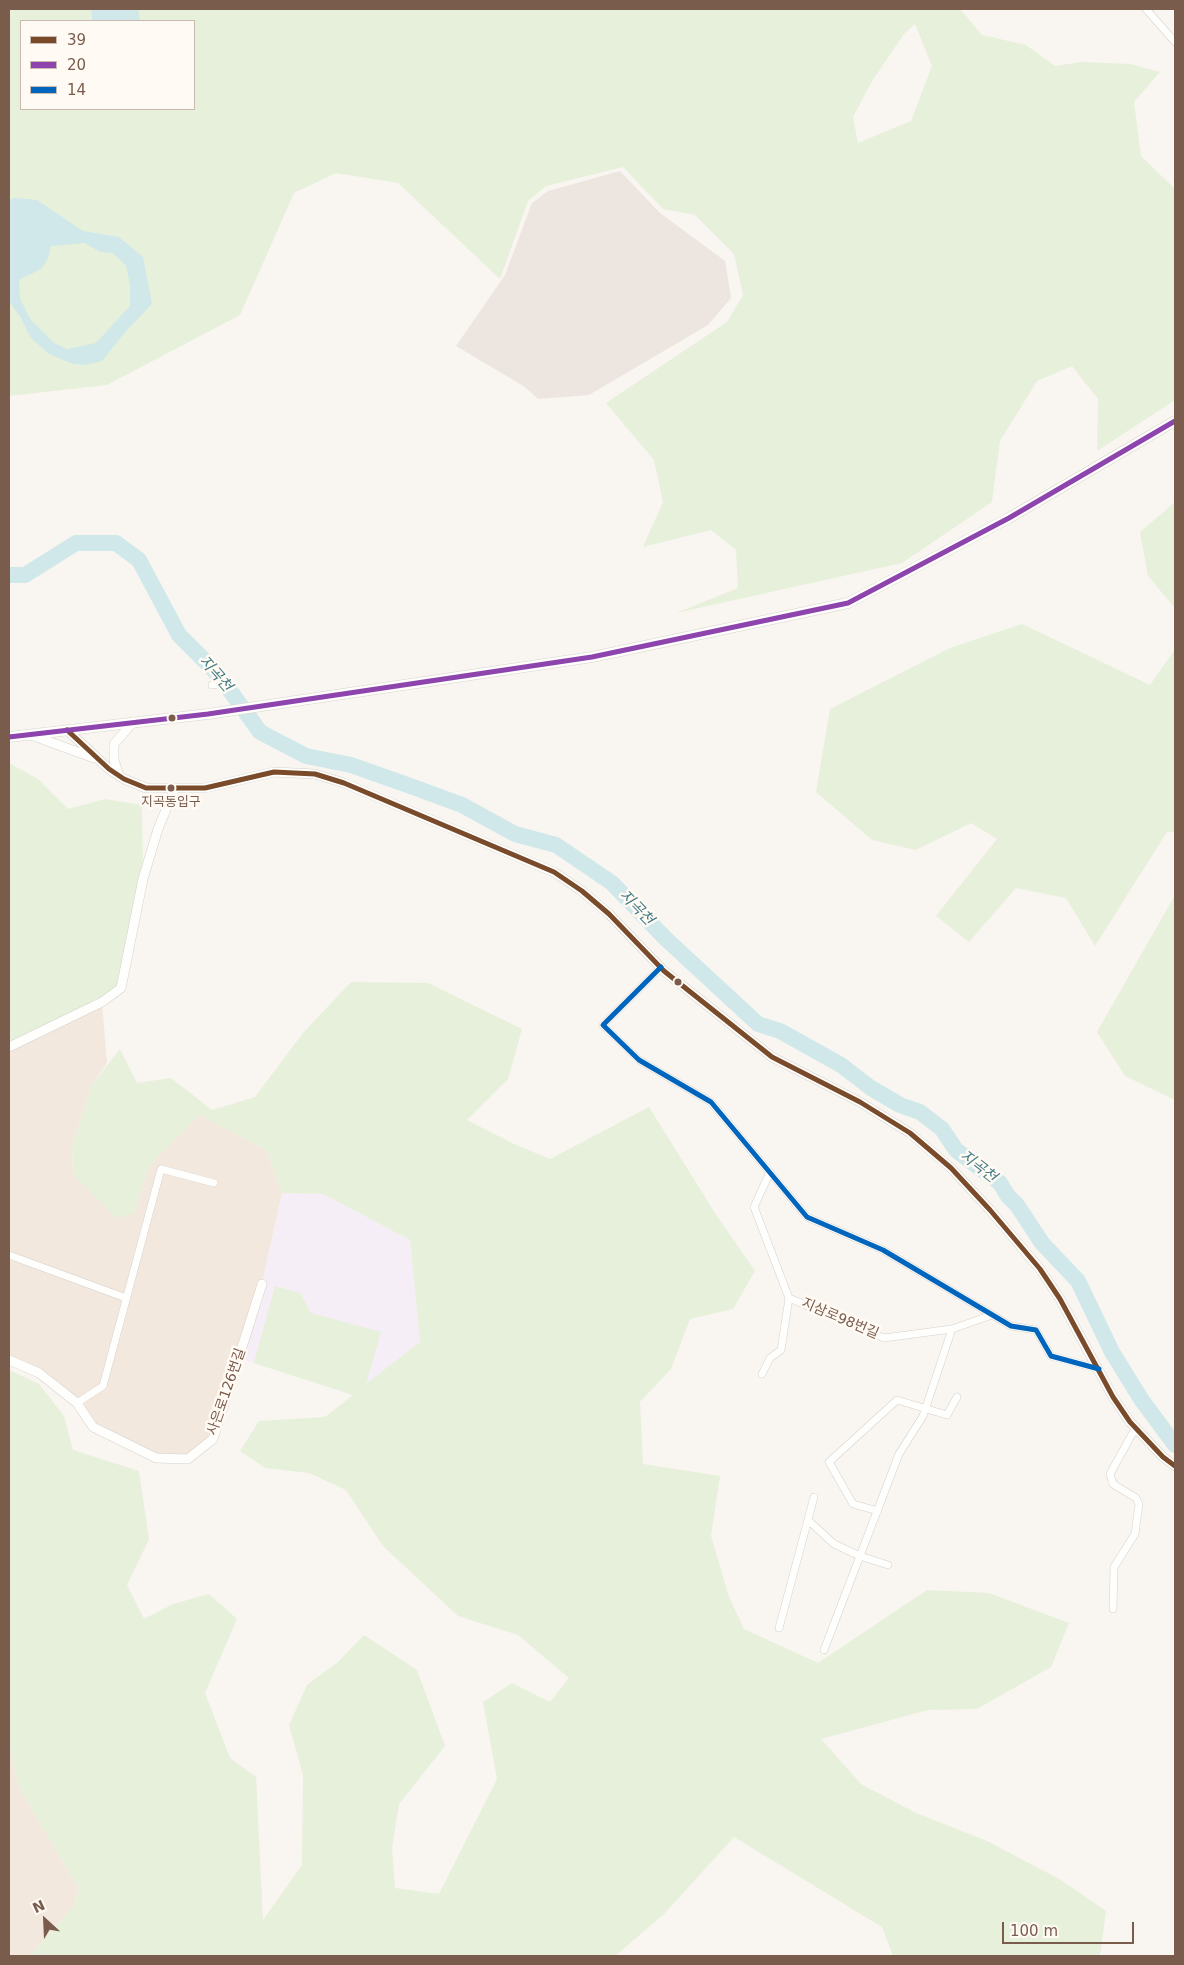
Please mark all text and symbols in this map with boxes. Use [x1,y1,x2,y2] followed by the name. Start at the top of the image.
[20,20,195,110] legend
[67,31,86,49] text: 39
[67,56,86,74] text: 20
[67,81,86,99] text: 14
[195,652,235,696] water label: 지곡천
[167,713,177,723] unlabelled marker
[166,783,176,793] marker: 지곡동입구
[141,795,201,811] place label: 지곡동입구
[615,887,657,929] water label: 지곡천
[673,977,683,987] unlabelled marker
[956,1147,1000,1187] water label: 지곡천
[799,1295,881,1343] street label: 지삼로98번길
[204,1346,250,1438] street label: 사은로126번길
[20,1895,70,1945] north arrow
[30,1897,47,1916] text: N
[1004,1912,1136,1944] scale bar
[1010,1922,1058,1940] text: 100 m

